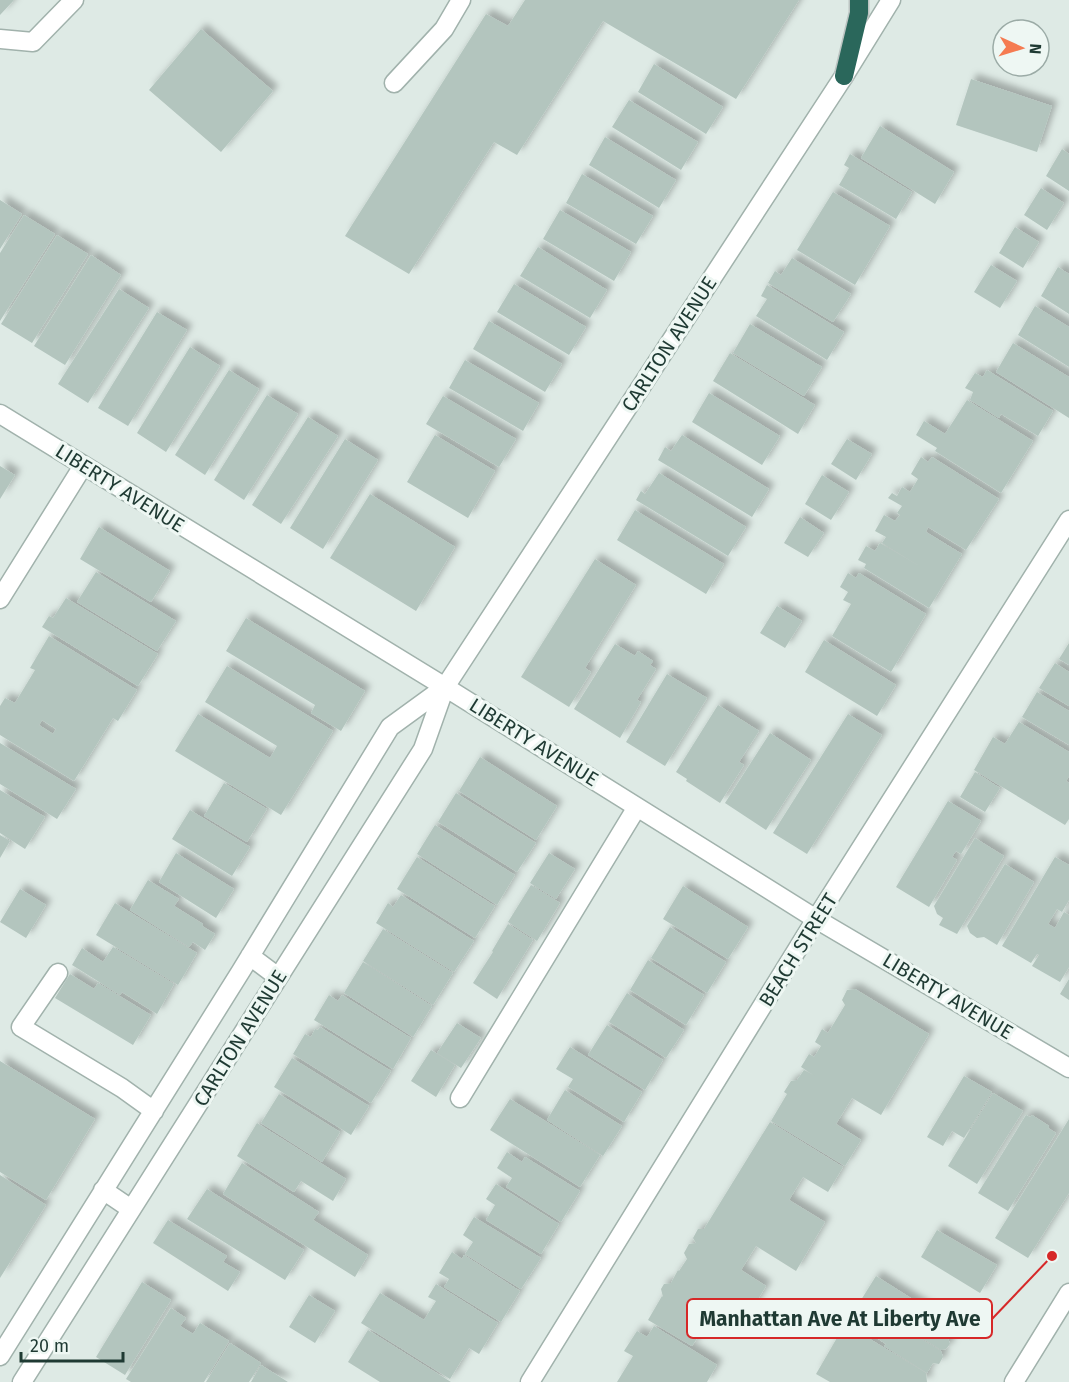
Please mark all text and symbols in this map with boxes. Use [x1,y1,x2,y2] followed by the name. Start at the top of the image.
[991,18,1051,78] north arrow
[1026,43,1045,55] text: N
[616,272,722,416] street label: CARLTON AVENUE
[51,439,189,537] street label: LIBERTY AVENUE
[465,693,603,791] street label: LIBERTY AVENUE
[754,888,843,1011] street label: BEACH STREET
[879,948,1017,1044] street label: LIBERTY AVENUE
[188,965,292,1111] street label: CARLTON AVENUE
[687,1299,992,1338] callout: Manhattan Ave At Liberty Ave
[699,1306,981,1332] text: Manhattan Ave At Liberty Ave
[21,1325,123,1363] scale bar
[30,1335,69,1357] text: 20 m

